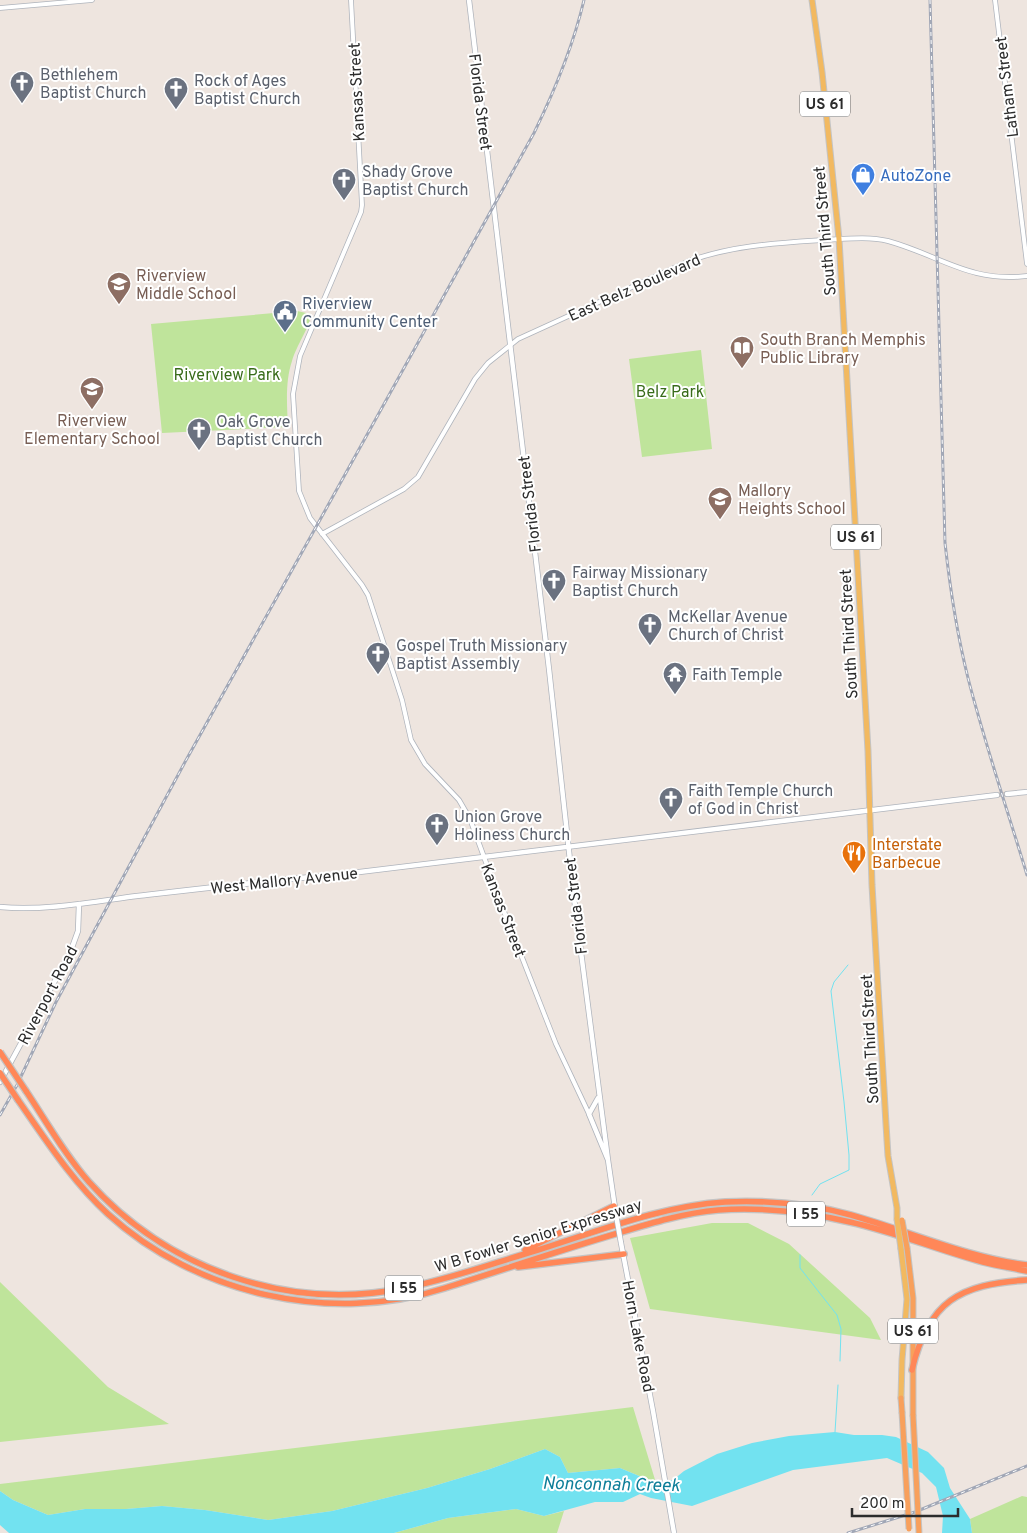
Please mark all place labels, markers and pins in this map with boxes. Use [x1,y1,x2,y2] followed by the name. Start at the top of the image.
[40,66,146,104] place label: Bethlehem Baptist Church
[9,70,35,104] church icon: Bethlehem Baptist Church
[194,72,300,110] place label: Rock of Ages Baptist Church
[163,76,189,110] church icon: Rock of Ages Baptist Church
[850,162,876,196] shop icon: AutoZone
[362,163,468,201] place label: Shady Grove Baptist Church
[331,167,357,201] church icon: Shady Grove Baptist Church
[880,167,951,187] place label: AutoZone
[136,267,236,305] place label: Riverview Middle School
[106,271,132,305] school or university icon: Riverview Middle School
[302,295,438,333] place label: Riverview Community Center
[272,299,298,333] public building icon: Riverview Community Center
[760,331,926,369] place label: South Branch Memphis Public Library
[729,335,755,369] library icon: South Branch Memphis Public Library
[79,376,105,410] school or university icon: Riverview Elementary School
[24,412,160,450] place label: Riverview Elementary School
[216,413,322,451] place label: Oak Grove Baptist Church
[186,417,212,451] church icon: Oak Grove Baptist Church
[738,482,846,520] place label: Mallory Heights School
[707,486,733,520] school or university icon: Mallory Heights School
[572,564,708,602] place label: Fairway Missionary Baptist Church
[541,568,567,602] church icon: Fairway Missionary Baptist Church
[668,608,788,646] place label: McKellar Avenue Church of Christ
[637,612,663,646] church icon: McKellar Avenue Church of Christ
[396,637,567,675] place label: Gospel Truth Missionary Baptist Assembly
[365,641,391,675] church icon: Gospel Truth Missionary Baptist Assembly
[662,661,688,695] temple icon: Faith Temple
[692,666,782,686] place label: Faith Temple
[688,782,833,820] place label: Faith Temple Church of God in Christ
[658,786,684,820] church icon: Faith Temple Church of God in Christ
[454,808,570,846] place label: Union Grove Holiness Church
[424,812,450,846] church icon: Union Grove Holiness Church
[872,836,942,874] place label: Interstate Barbecue
[841,840,867,874] restaurant icon: Interstate Barbecue

